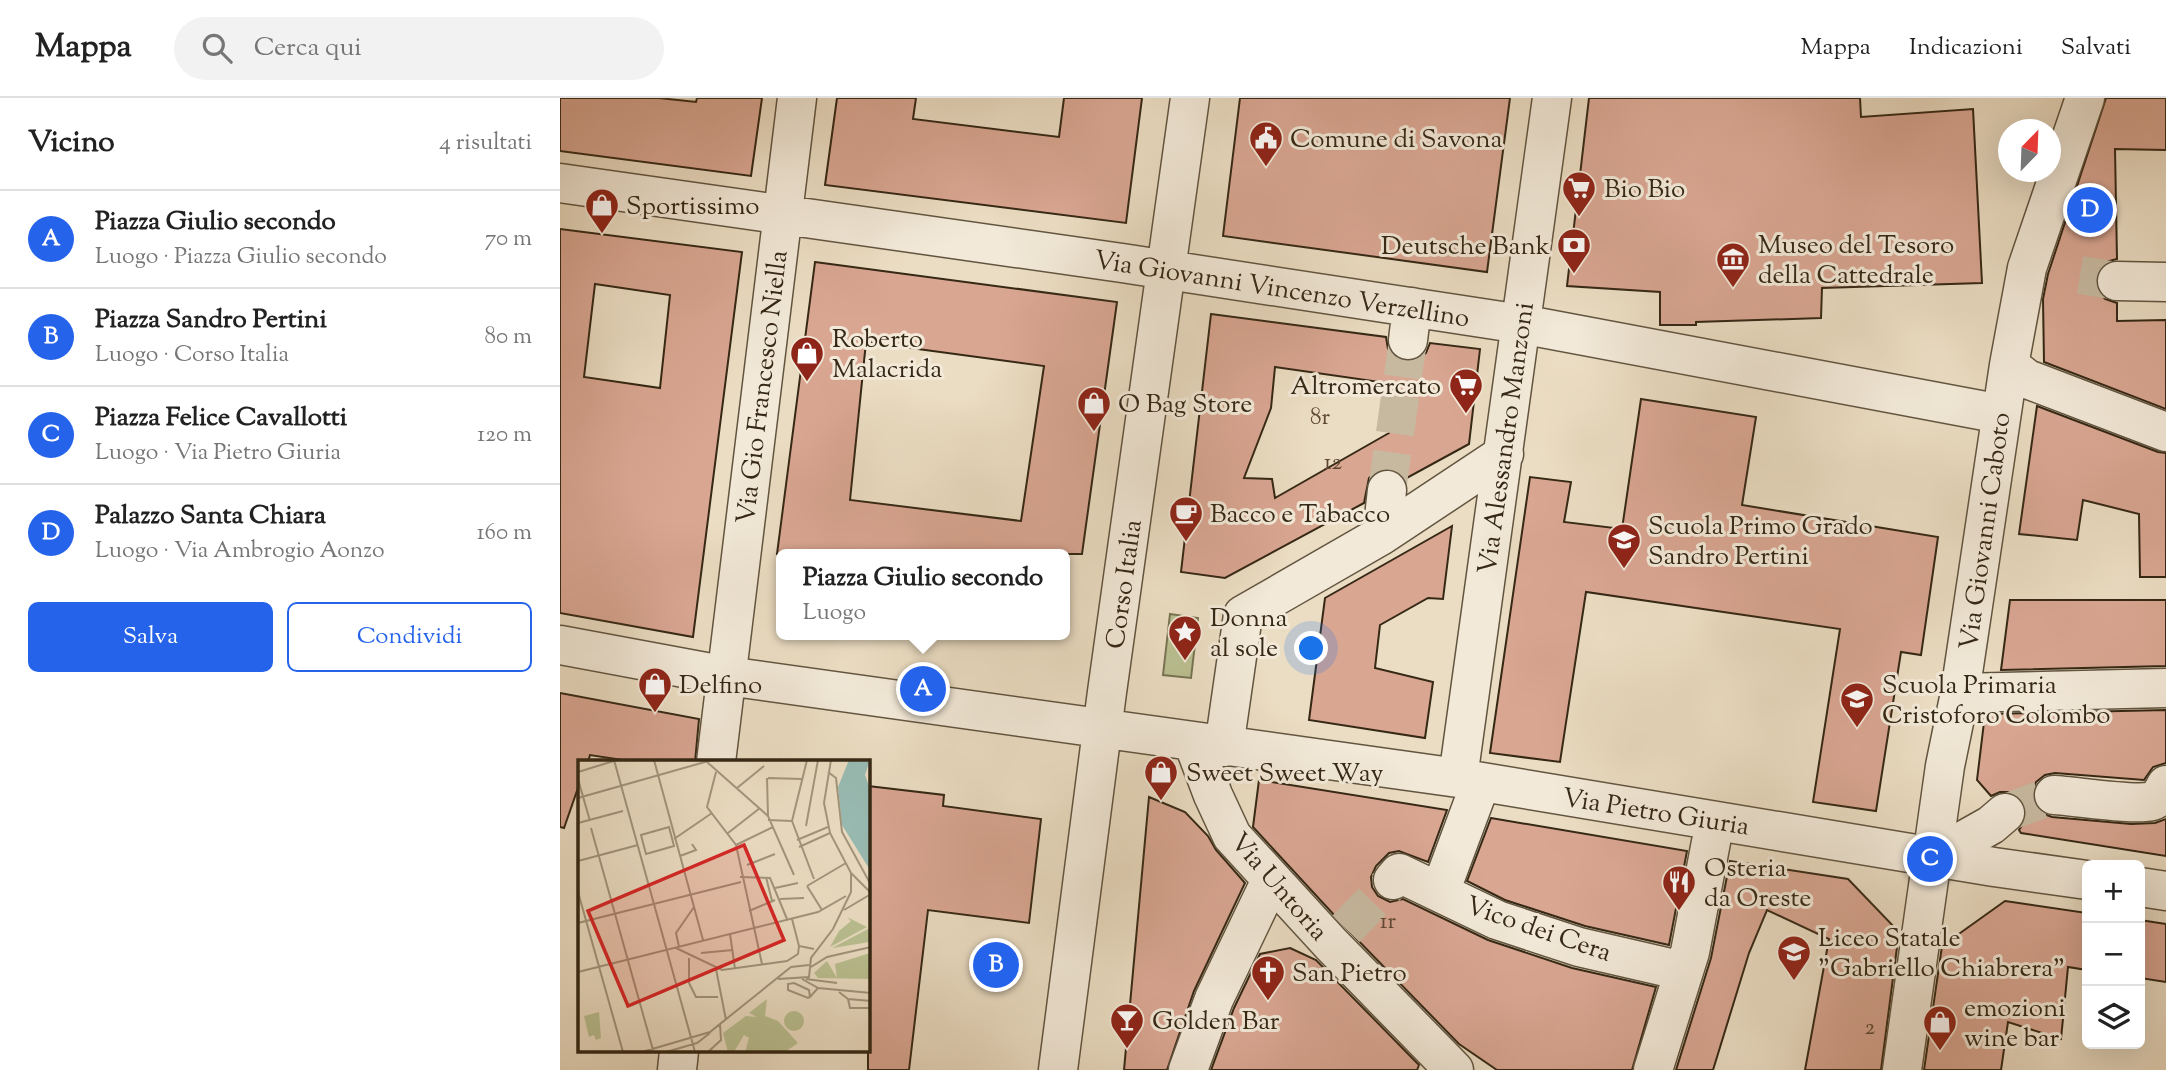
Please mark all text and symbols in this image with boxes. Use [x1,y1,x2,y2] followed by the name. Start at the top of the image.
[174,17,664,80] search box
[35,24,132,72] text: Mappa
[198,29,236,67] icon: search
[254,30,362,67] text: Cerca qui
[1801,31,1871,65] text: Mappa
[1909,31,2023,65] text: Indicazioni
[2061,31,2131,65] text: Salvati
[1247,119,1285,168] public building icon: Comune di Savona
[1998,119,2061,182] north arrow
[28,122,115,165] text: Vicino
[1290,122,1503,159] place label: Comune di Savona
[439,127,532,160] text: 4 risultati
[1560,169,1598,218] supermarket icon: Bio Bio
[1604,172,1685,209] place label: Bio Bio
[2067,184,2113,236] pin: D
[583,186,621,235] shop icon: Sportissimo
[626,189,759,226] place label: Sportissimo
[95,204,336,241] text: Piazza Giulio secondo
[42,223,60,256] text: A
[485,223,532,256] text: 70 m
[1555,226,1593,275] bank icon: Deutsche Bank
[1758,228,1954,295] place label: Museo del Tesoro della Cattedrale
[1381,229,1550,266] place label: Deutsche Bank
[1714,240,1752,289] museum icon: Museo del Tesoro della Cattedrale
[95,241,387,274] text: Luogo · Piazza Giulio secondo
[1091,242,1472,338] street label: Via Giovanni Vincenzo Verzellino
[728,248,799,526] street label: Via Gio Francesco Niella
[1470,300,1545,577] street label: Via Alessandro Manzoni
[95,302,327,339] text: Piazza Sandro Pertini
[44,321,58,354] text: B
[484,321,532,354] text: 80 m
[832,322,942,389] place label: Roberto Malacrida
[788,334,826,383] shop icon: Roberto Malacrida
[95,339,289,372] text: Luogo · Corso Italia
[1447,366,1485,415] supermarket icon: Altromercato
[1290,369,1441,406] place label: Altromercato
[1075,384,1113,433] shop icon: O Bag Store
[1118,387,1252,424] place label: O Bag Store
[95,400,347,437] text: Piazza Felice Cavallotti
[1310,402,1330,435] house number: 8r
[1952,410,2021,652] street label: Via Giovanni Caboto
[42,419,60,452] text: C
[477,419,532,452] text: 120 m
[95,437,341,470] text: Luogo · Via Pietro Giuria
[1324,447,1343,480] house number: 12
[1167,494,1205,543] cafe icon: Bacco e Tabacco
[1210,497,1390,534] place label: Bacco e Tabacco
[95,498,326,535] text: Palazzo Santa Chiara
[1648,509,1873,576] place label: Scuola Primo Grado Sandro Pertini
[42,517,60,550] text: D
[477,517,532,550] text: 160 m
[1098,517,1153,651] street label: Corso Italia
[1605,521,1643,570] school or university icon: Scuola Primo Grado Sandro Pertini
[95,535,385,568] text: Luogo · Via Ambrogio Aonzo
[776,549,1070,640] popup
[803,560,1043,597] text: Piazza Giulio secondo
[803,597,866,630] text: Luogo
[1210,601,1288,668] place label: Donna al sole
[28,602,273,672] button: Salva
[287,602,532,672] button: Condividi
[1166,613,1204,662] place icon: Donna al sole
[1294,631,1328,665] your location
[900,663,946,715] pin: A
[636,665,674,714] shop icon: Delfino
[679,668,762,705] place label: Delfino
[1882,668,2110,735] place label: Scuola Primaria Cristoforo Colombo
[1838,680,1876,729] school or university icon: Scuola Primaria Cristoforo Colombo
[1142,753,1180,802] shop icon: Sweet Sweet Way
[1186,756,1383,793] place label: Sweet Sweet Way
[578,760,870,1052] inset map
[1559,780,1752,847] street label: Via Pietro Giuria
[1221,825,1336,950] street label: Via Untoria
[1907,833,1953,885] pin: C
[1704,851,1811,918] place label: Osteria da Oreste
[2082,860,2145,1049] map controls
[2082,860,2145,923] button: +
[1660,863,1698,912] restaurant icon: Osteria da Oreste
[1460,888,1616,973] street label: Vico dei Cera
[1380,906,1397,939] house number: 1r
[1818,921,2065,988] place label: Liceo Statale "Gabriello Chiabrera"
[2082,923,2145,986] button: −
[1775,933,1813,982] school or university icon: Liceo Statale "Gabriello Chiabrera"
[973,939,1019,991] pin: B
[1249,953,1287,1002] church icon: San Pietro
[1292,956,1407,993] place label: San Pietro
[2082,986,2145,1049] button: layers
[1964,991,2066,1058] place label: emozioni wine bar
[1108,1001,1146,1050] bar icon: Golden Bar
[1921,1003,1959,1052] shop icon: emozioni wine bar
[1152,1004,1280,1041] place label: Golden Bar
[1865,1012,1876,1045] house number: 2

